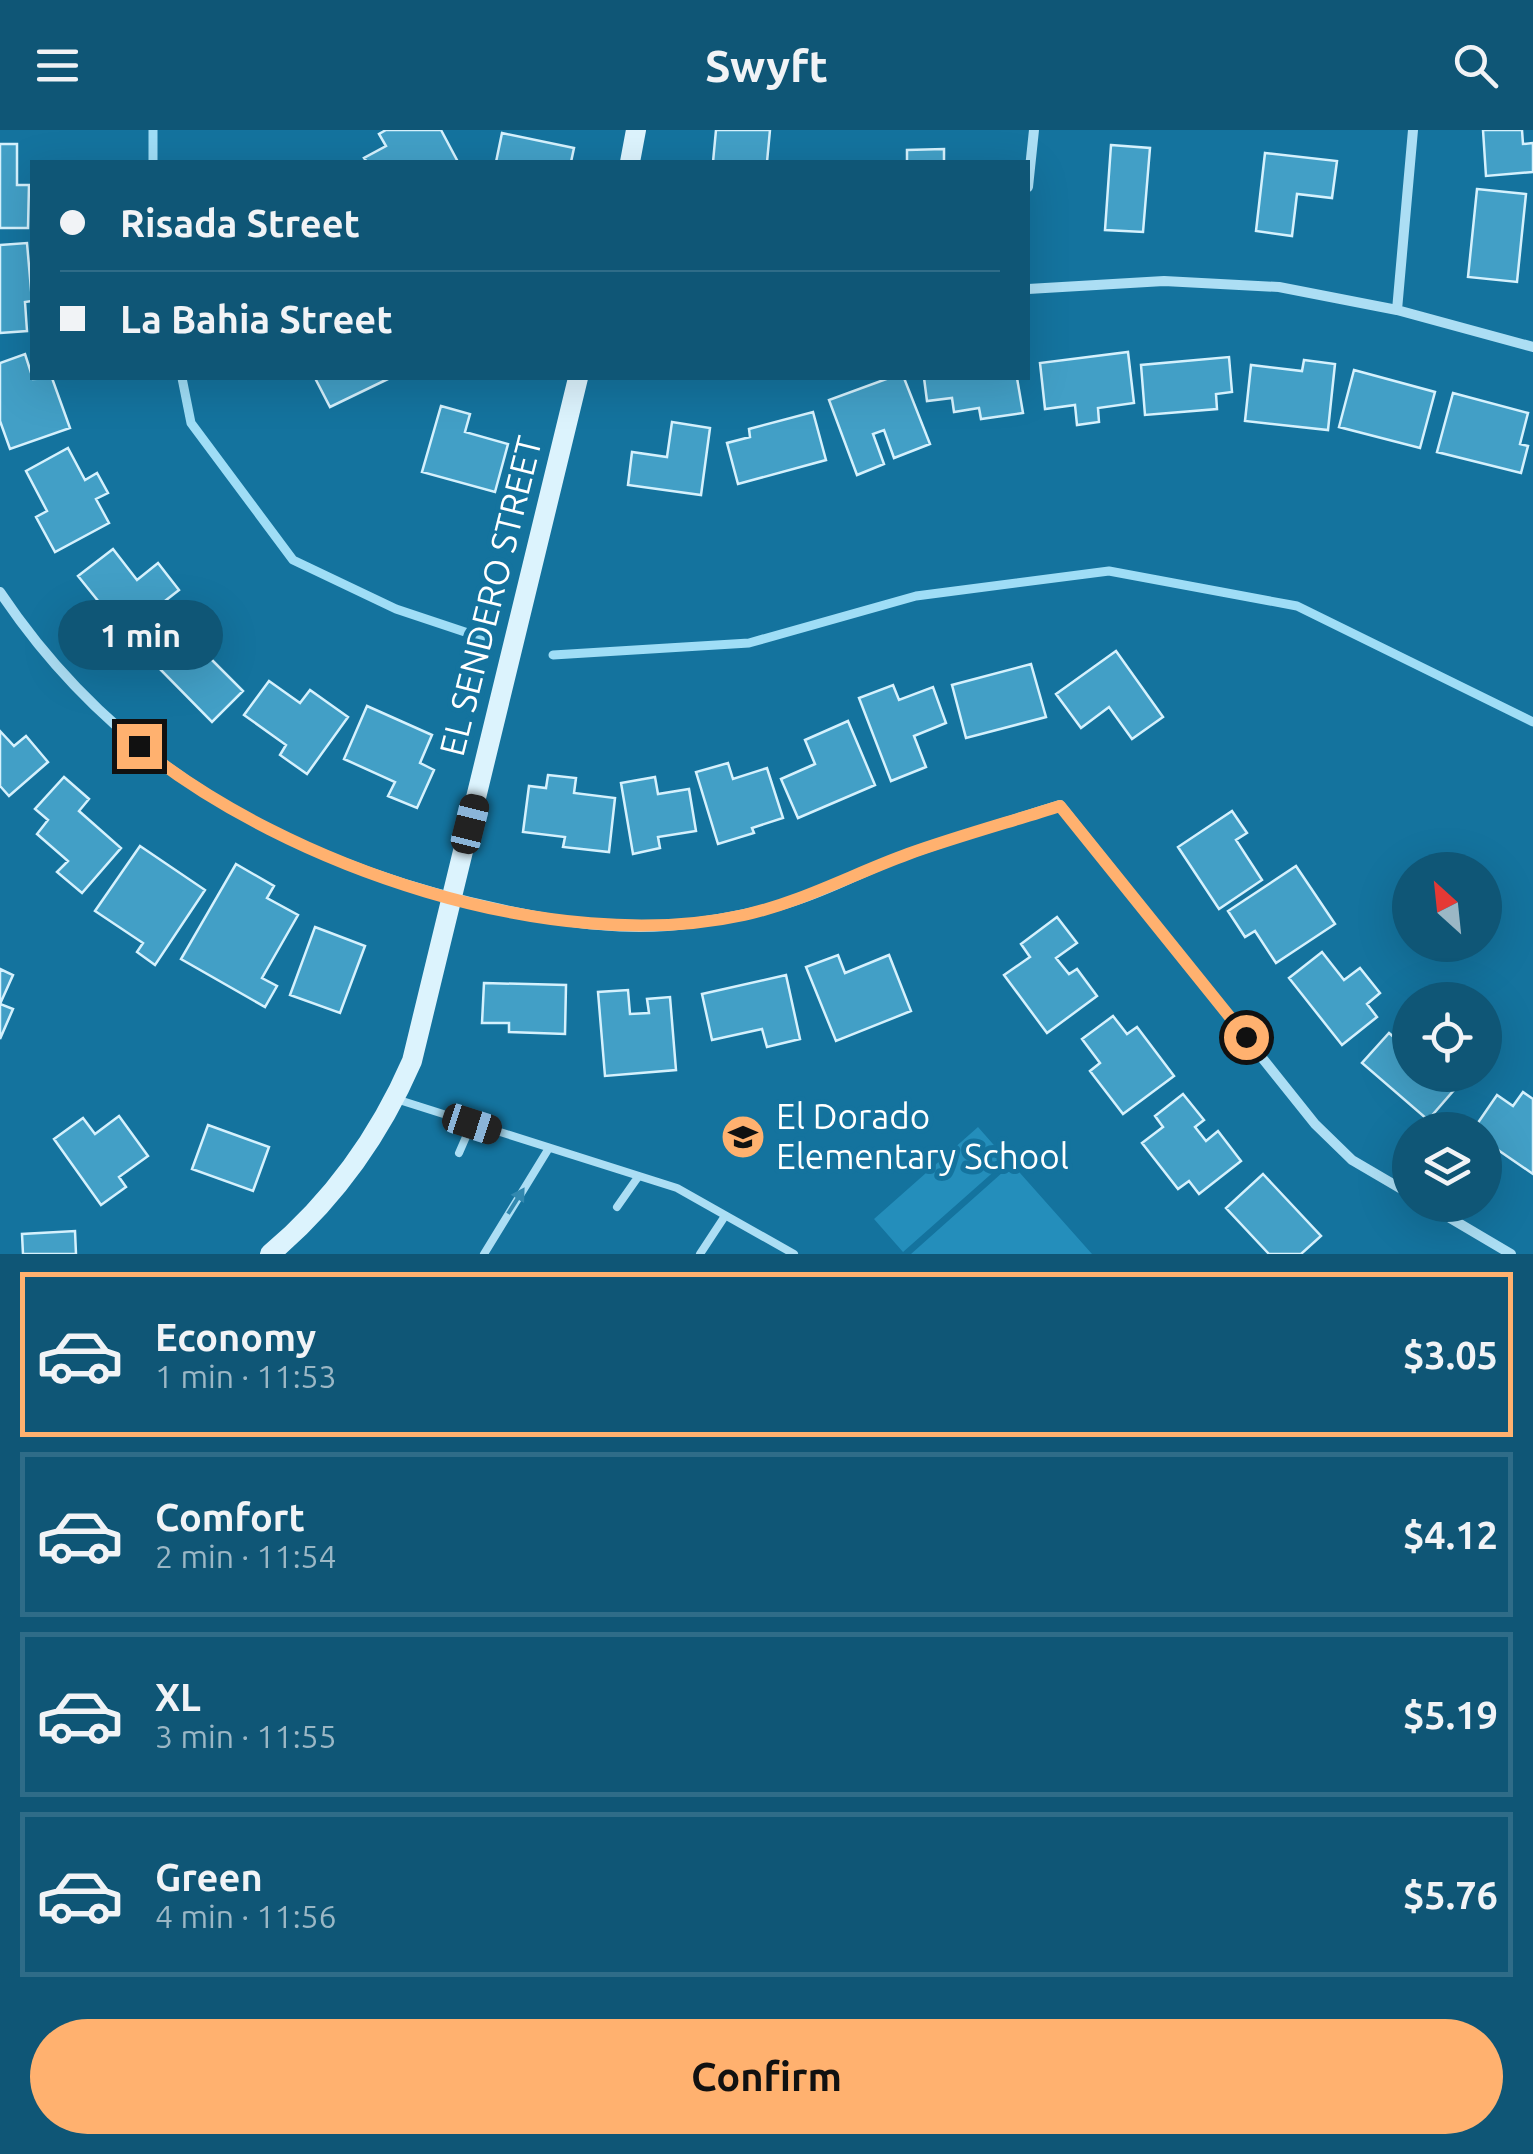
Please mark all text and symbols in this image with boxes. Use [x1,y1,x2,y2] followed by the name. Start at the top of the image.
[30,38,85,93] icon: menu
[1448,38,1503,93] icon: search
[705,40,828,91] text: Swyft
[120,202,360,244] text: Risada Street
[120,298,393,340] text: La Bahia Street
[431,432,549,760] street label: EL SENDERO STREET
[56,601,222,671] callout: 1 min
[100,617,181,653] text: 1 min
[117,724,162,769] route end
[448,791,492,857] car
[1392,852,1502,962] north arrow
[1392,852,1502,1222] map controls
[1392,982,1502,1092] button: locate
[1224,1015,1269,1060] route start
[776,1096,1069,1176] place label: El Dorado Elementary School
[439,1100,505,1148] car
[1392,1112,1502,1222] button: layers
[720,1114,766,1160] school or university icon: El Dorado Elementary School
[507,1187,525,1215] one-way arrow
[35,1310,125,1400] icon: car
[155,1316,316,1358] text: Economy
[1403,1334,1498,1376] text: $3.05
[155,1358,337,1394] text: 1 min · 11:53
[35,1490,125,1580] icon: car
[155,1496,305,1538] text: Comfort
[1403,1514,1498,1556] text: $4.12
[155,1538,337,1574] text: 2 min · 11:54
[35,1670,125,1760] icon: car
[155,1676,201,1718] text: XL
[1403,1694,1498,1736] text: $5.19
[155,1718,337,1754] text: 3 min · 11:55
[35,1850,125,1940] icon: car
[155,1856,263,1898] text: Green
[1403,1874,1498,1916] text: $5.76
[155,1898,337,1934] text: 4 min · 11:56
[30,2019,1503,2134] button: Confirm

